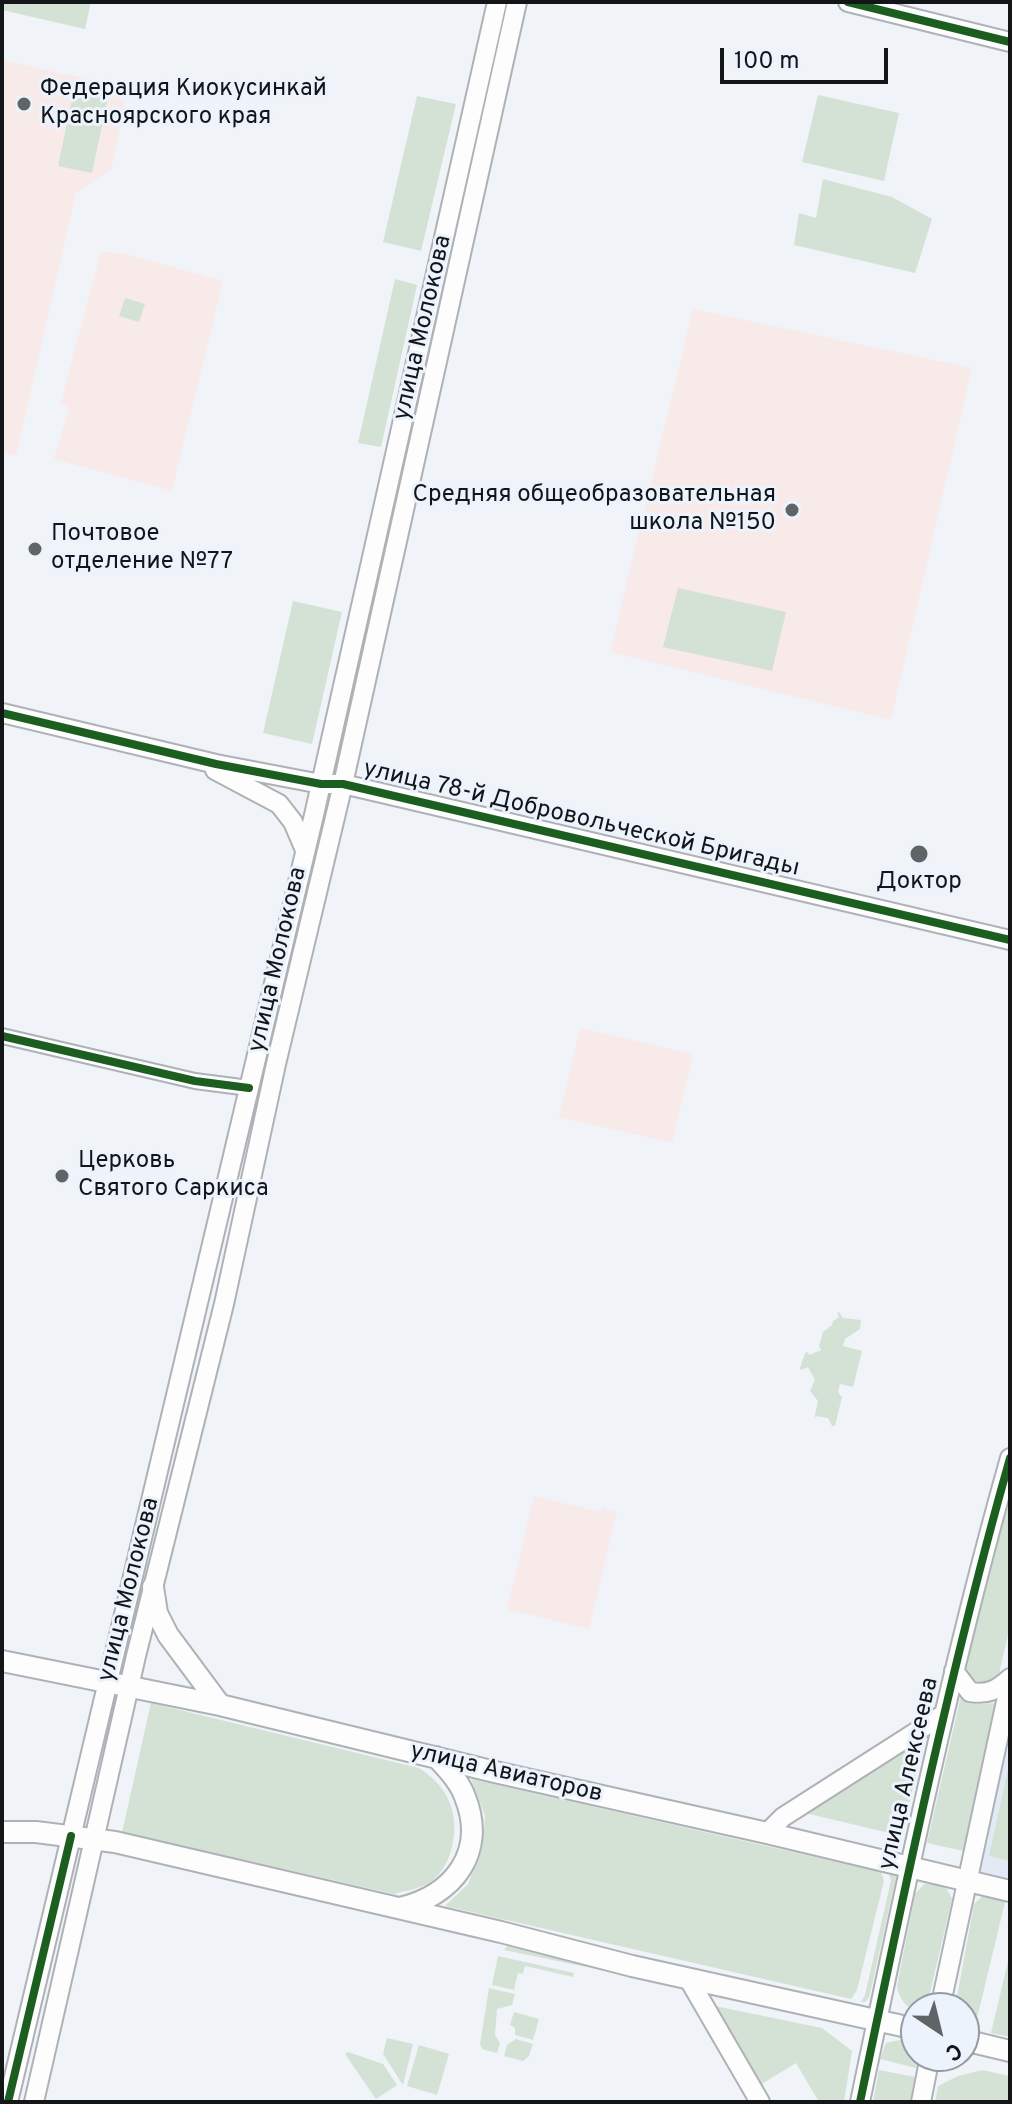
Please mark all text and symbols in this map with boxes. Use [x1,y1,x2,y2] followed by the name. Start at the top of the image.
[724,32,892,82] scale bar
[734,47,800,77] text: 100 m
[40,76,327,132] place label: Федерация Киокусинкай Красноярского края
[15,95,33,113] marker: Федерация Киокусинкай Красноярского края
[389,233,459,423] street label: улица Молокова
[412,482,776,538] place label: Средняя общеобразовательная школа №150
[783,501,801,519] marker: Средняя общеобразовательная школа №150
[51,521,233,577] place label: Почтовое отделение №77
[26,540,44,558] marker: Почтовое отделение №77
[360,756,802,884] street label: улица 78-й Добровольческой Бригады
[908,843,930,865] marker: Доктор
[244,865,314,1055] street label: улица Молокова
[876,869,962,897] place label: Доктор
[78,1148,269,1204] place label: Церковь Святого Саркиса
[53,1167,71,1185] marker: Церковь Святого Саркиса
[93,1495,167,1685] street label: улица Молокова
[874,1675,946,1873] street label: улица Алексеева
[407,1738,605,1810] street label: улица Авиаторов
[900,1992,980,2072] north arrow
[939,2035,966,2066] text: С

